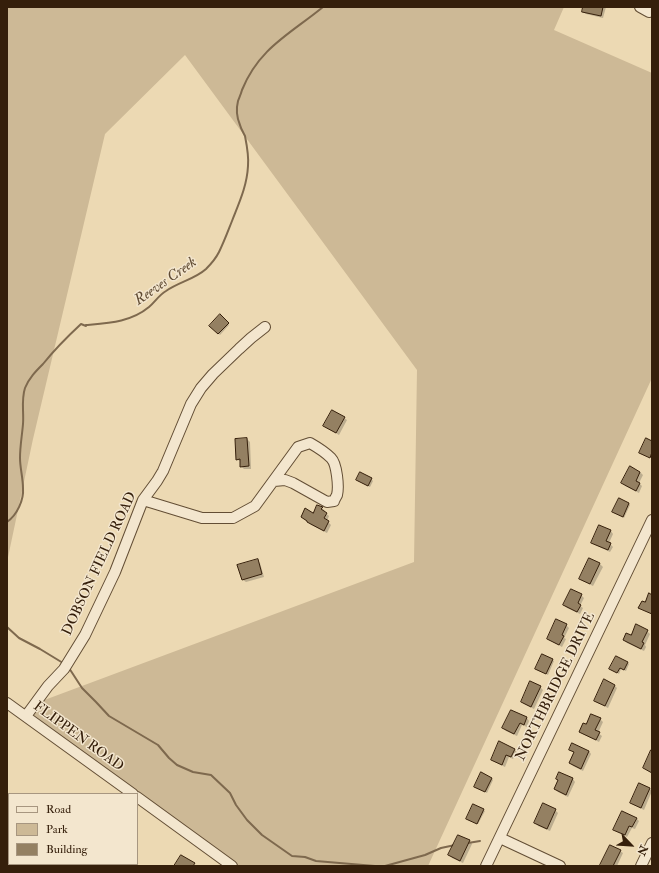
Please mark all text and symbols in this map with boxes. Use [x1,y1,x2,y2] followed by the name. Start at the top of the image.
[131,254,201,310] water label: Reeves Creek
[59,490,141,638] street label: DOBSON FIELD ROAD
[513,610,599,764] street label: NORTHBRIDGE DRIVE
[29,699,127,775] street label: FLIPPEN ROAD
[8,793,138,865] legend
[46,802,71,817] text: Road
[46,822,68,837] text: Park
[611,825,651,865] north arrow
[46,842,87,857] text: Building
[634,843,650,857] text: N

